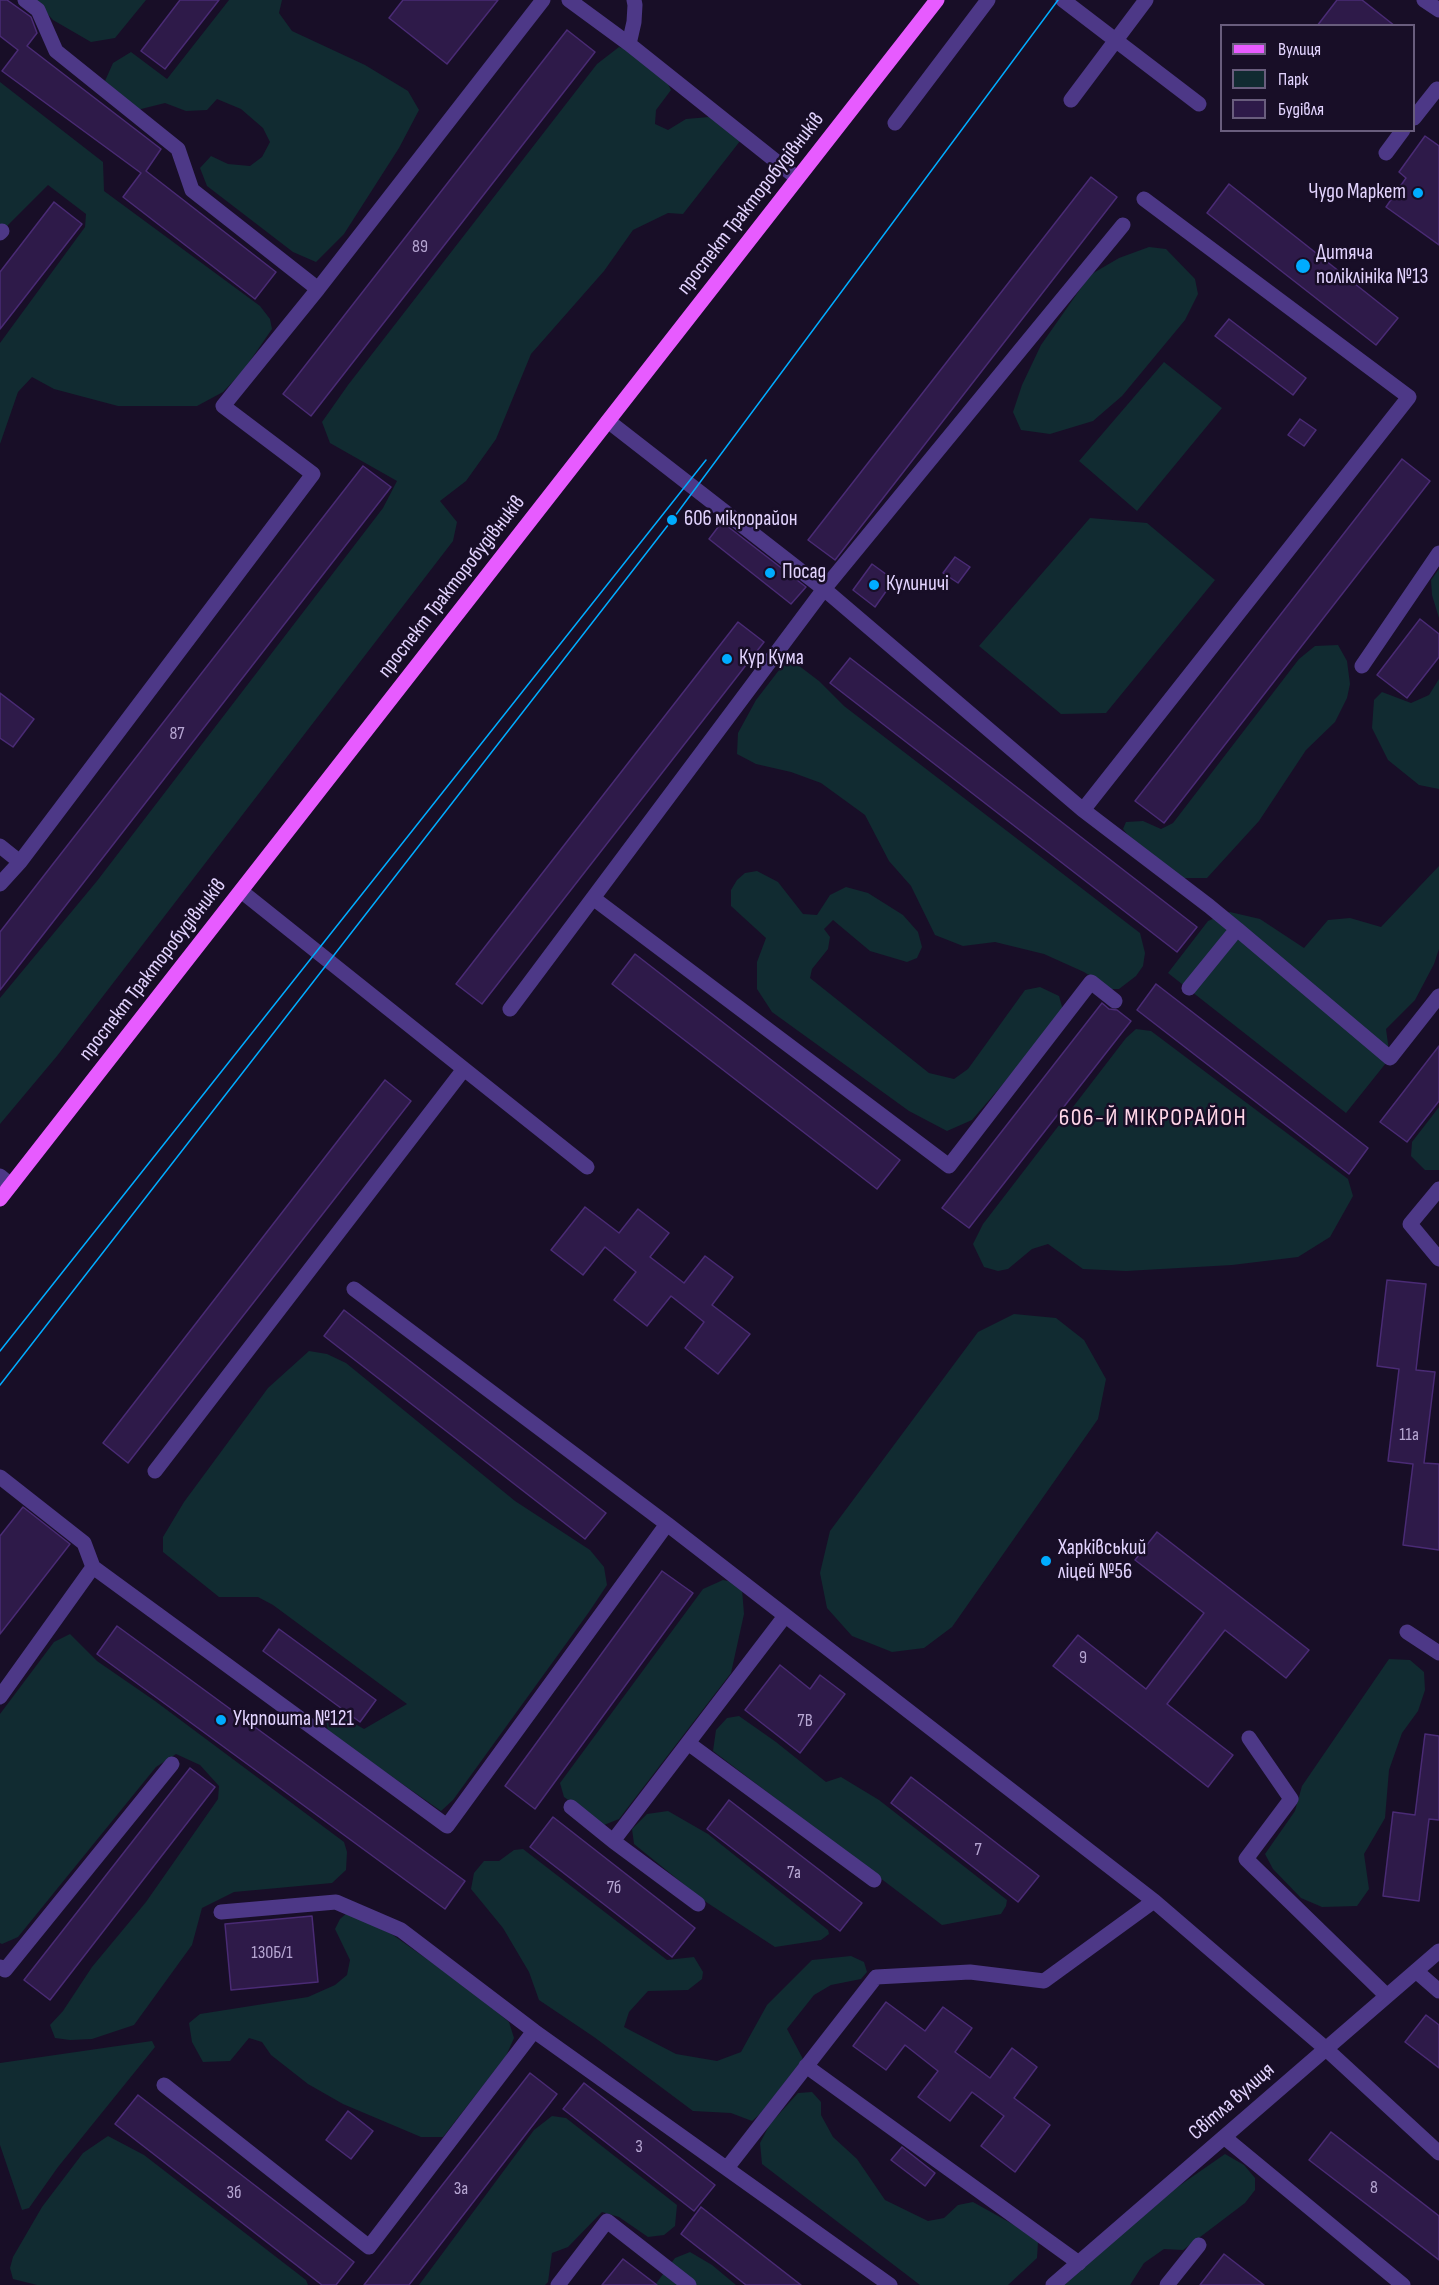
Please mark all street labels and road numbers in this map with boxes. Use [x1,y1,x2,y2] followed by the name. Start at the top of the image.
[672,108,830,300] street label: проспект Тракторобудівників
[373,491,531,683] street label: проспект Тракторобудівників
[74,874,232,1066] street label: проспект Тракторобудівників
[1184,2058,1280,2146] street label: Світла вулиця

